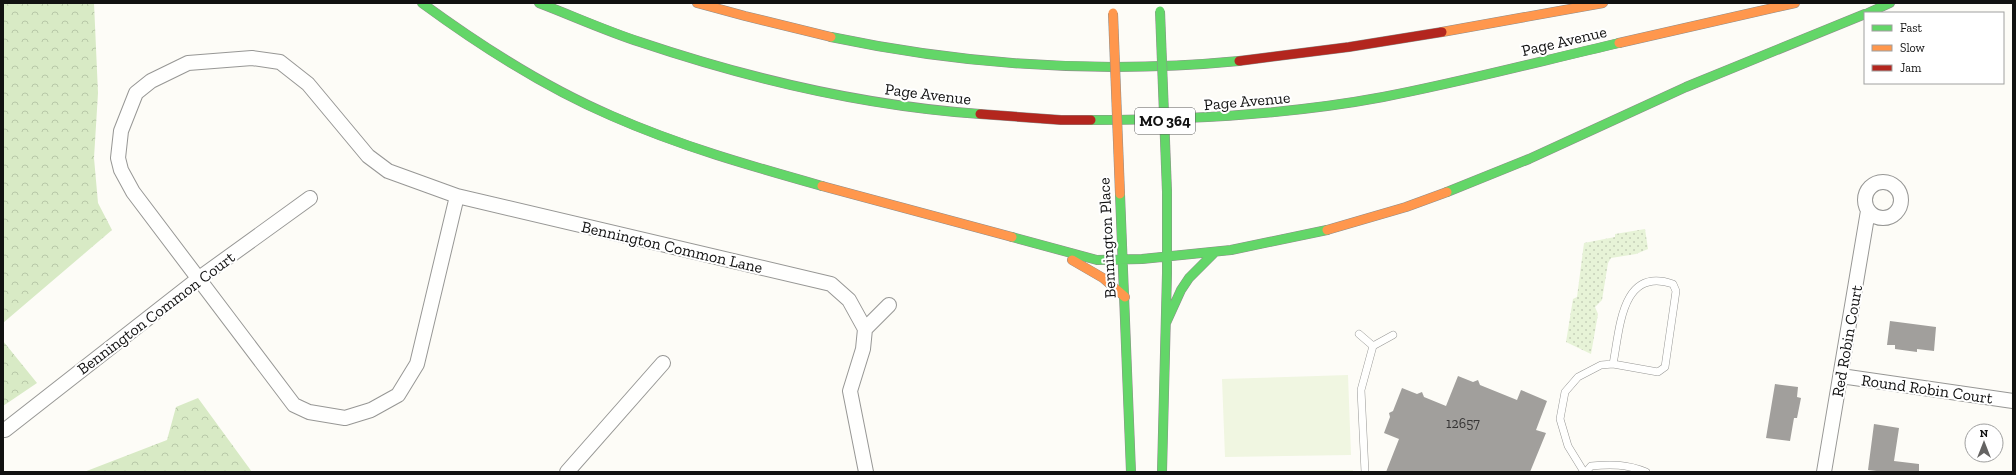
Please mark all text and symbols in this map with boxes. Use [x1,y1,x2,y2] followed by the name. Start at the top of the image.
[1864,12,2004,84] legend
[1900,21,1923,35] text: Fast
[1520,22,1608,60] street label: Page Avenue
[1900,41,1926,55] text: Slow
[1900,61,1922,75] text: Jam
[884,79,972,109] street label: Page Avenue
[1203,88,1291,114] street label: Page Avenue
[1135,108,1195,134] road number: MO 364
[1094,177,1120,299] street label: Bennington Place
[580,217,764,277] street label: Bennington Common Lane
[74,248,239,378] street label: Bennington Common Court
[1828,283,1866,399] street label: Red Robin Court
[1860,370,1994,408] street label: Round Robin Court
[1446,415,1480,432] house number: 12657
[1964,423,2004,463] north arrow
[1980,427,1989,440] text: N

